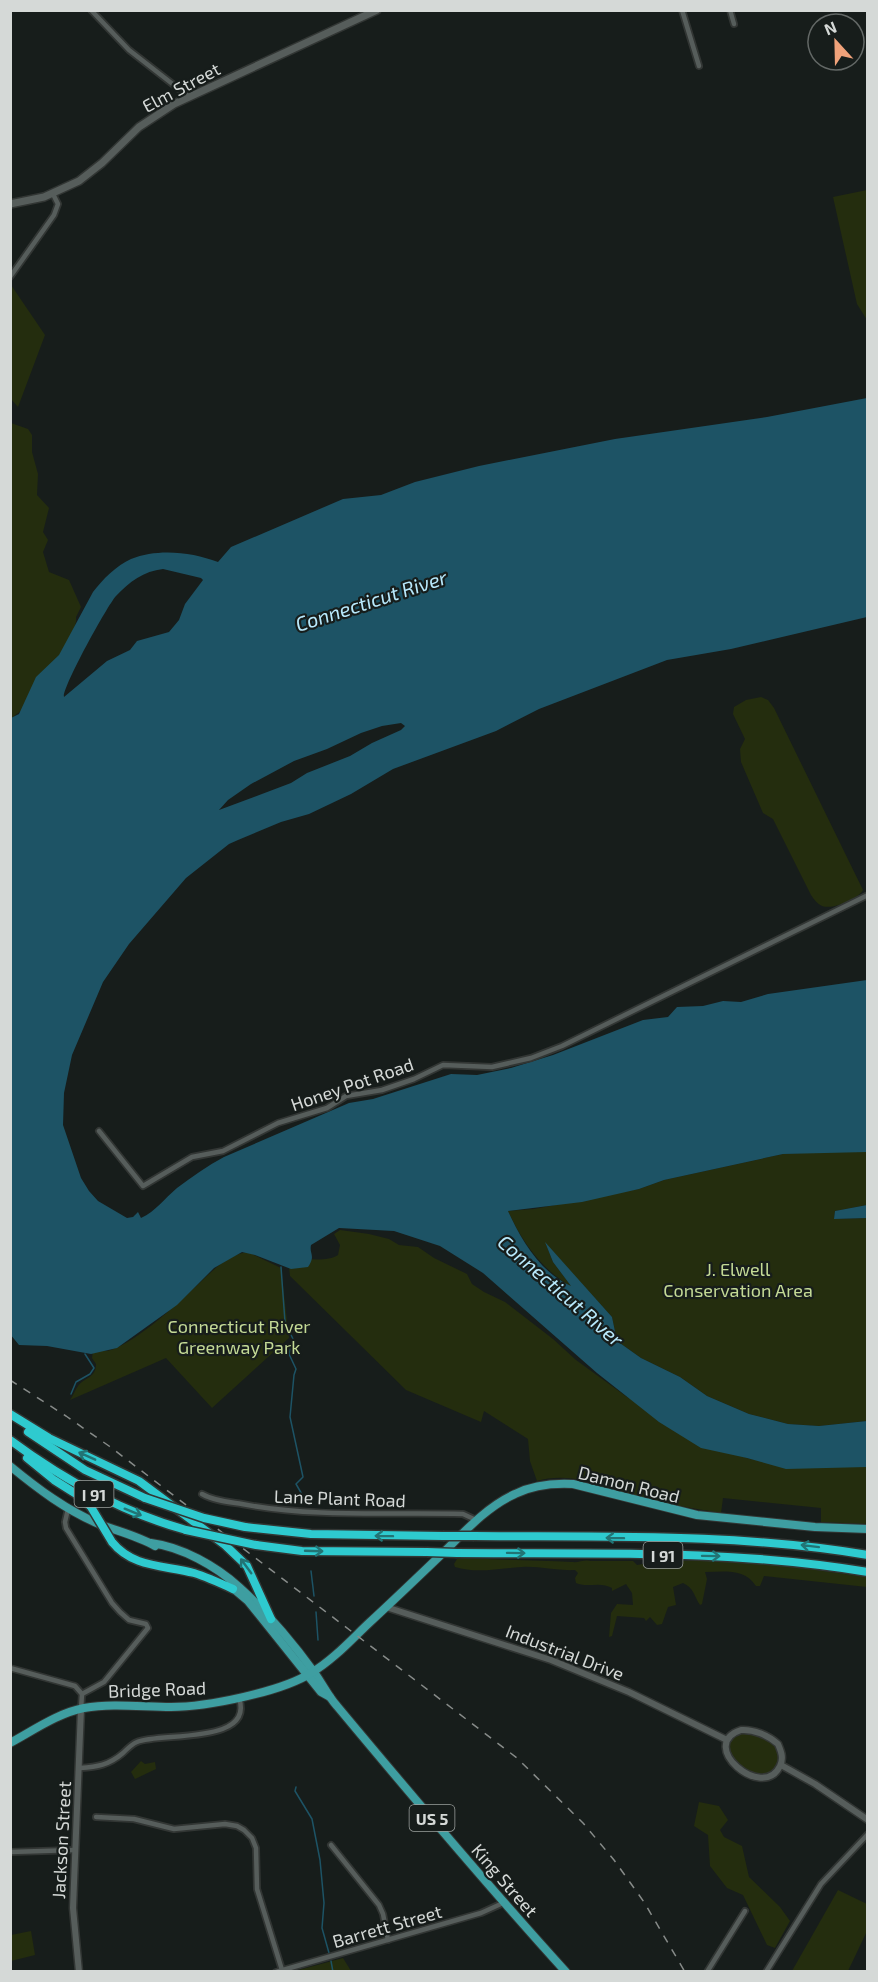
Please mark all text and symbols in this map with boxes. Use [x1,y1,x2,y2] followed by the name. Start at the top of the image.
[806,12,866,72] north arrow
[821,17,839,39] text: N
[138,57,224,117] street label: Elm Street
[292,564,451,636] water label: Connecticut River
[288,1053,416,1115] street label: Honey Pot Road
[493,1229,629,1352] water label: Connecticut River
[663,1258,813,1301] park label: J. Elwell Conservation Area
[167,1315,311,1358] park label: Connecticut River Greenway Park
[78,1450,96,1461] one-way arrow
[576,1461,682,1507] street label: Damon Road
[74,1481,113,1507] road number: I 91
[274,1485,406,1511] street label: Lane Plant Road
[124,1507,142,1518] one-way arrow
[375,1530,395,1542] one-way arrow
[605,1532,625,1543] one-way arrow
[800,1541,820,1552] one-way arrow
[644,1542,682,1568] road number: I 91
[303,1545,323,1557] one-way arrow
[505,1547,525,1559] one-way arrow
[700,1550,720,1561] one-way arrow
[240,1559,252,1575] one-way arrow
[503,1619,627,1685] street label: Industrial Drive
[108,1676,206,1702] street label: Bridge Road
[47,1780,75,1899] street label: Jackson Street
[410,1805,454,1831] road number: US 5
[467,1839,543,1921] street label: King Street
[330,1900,444,1952] street label: Barrett Street

